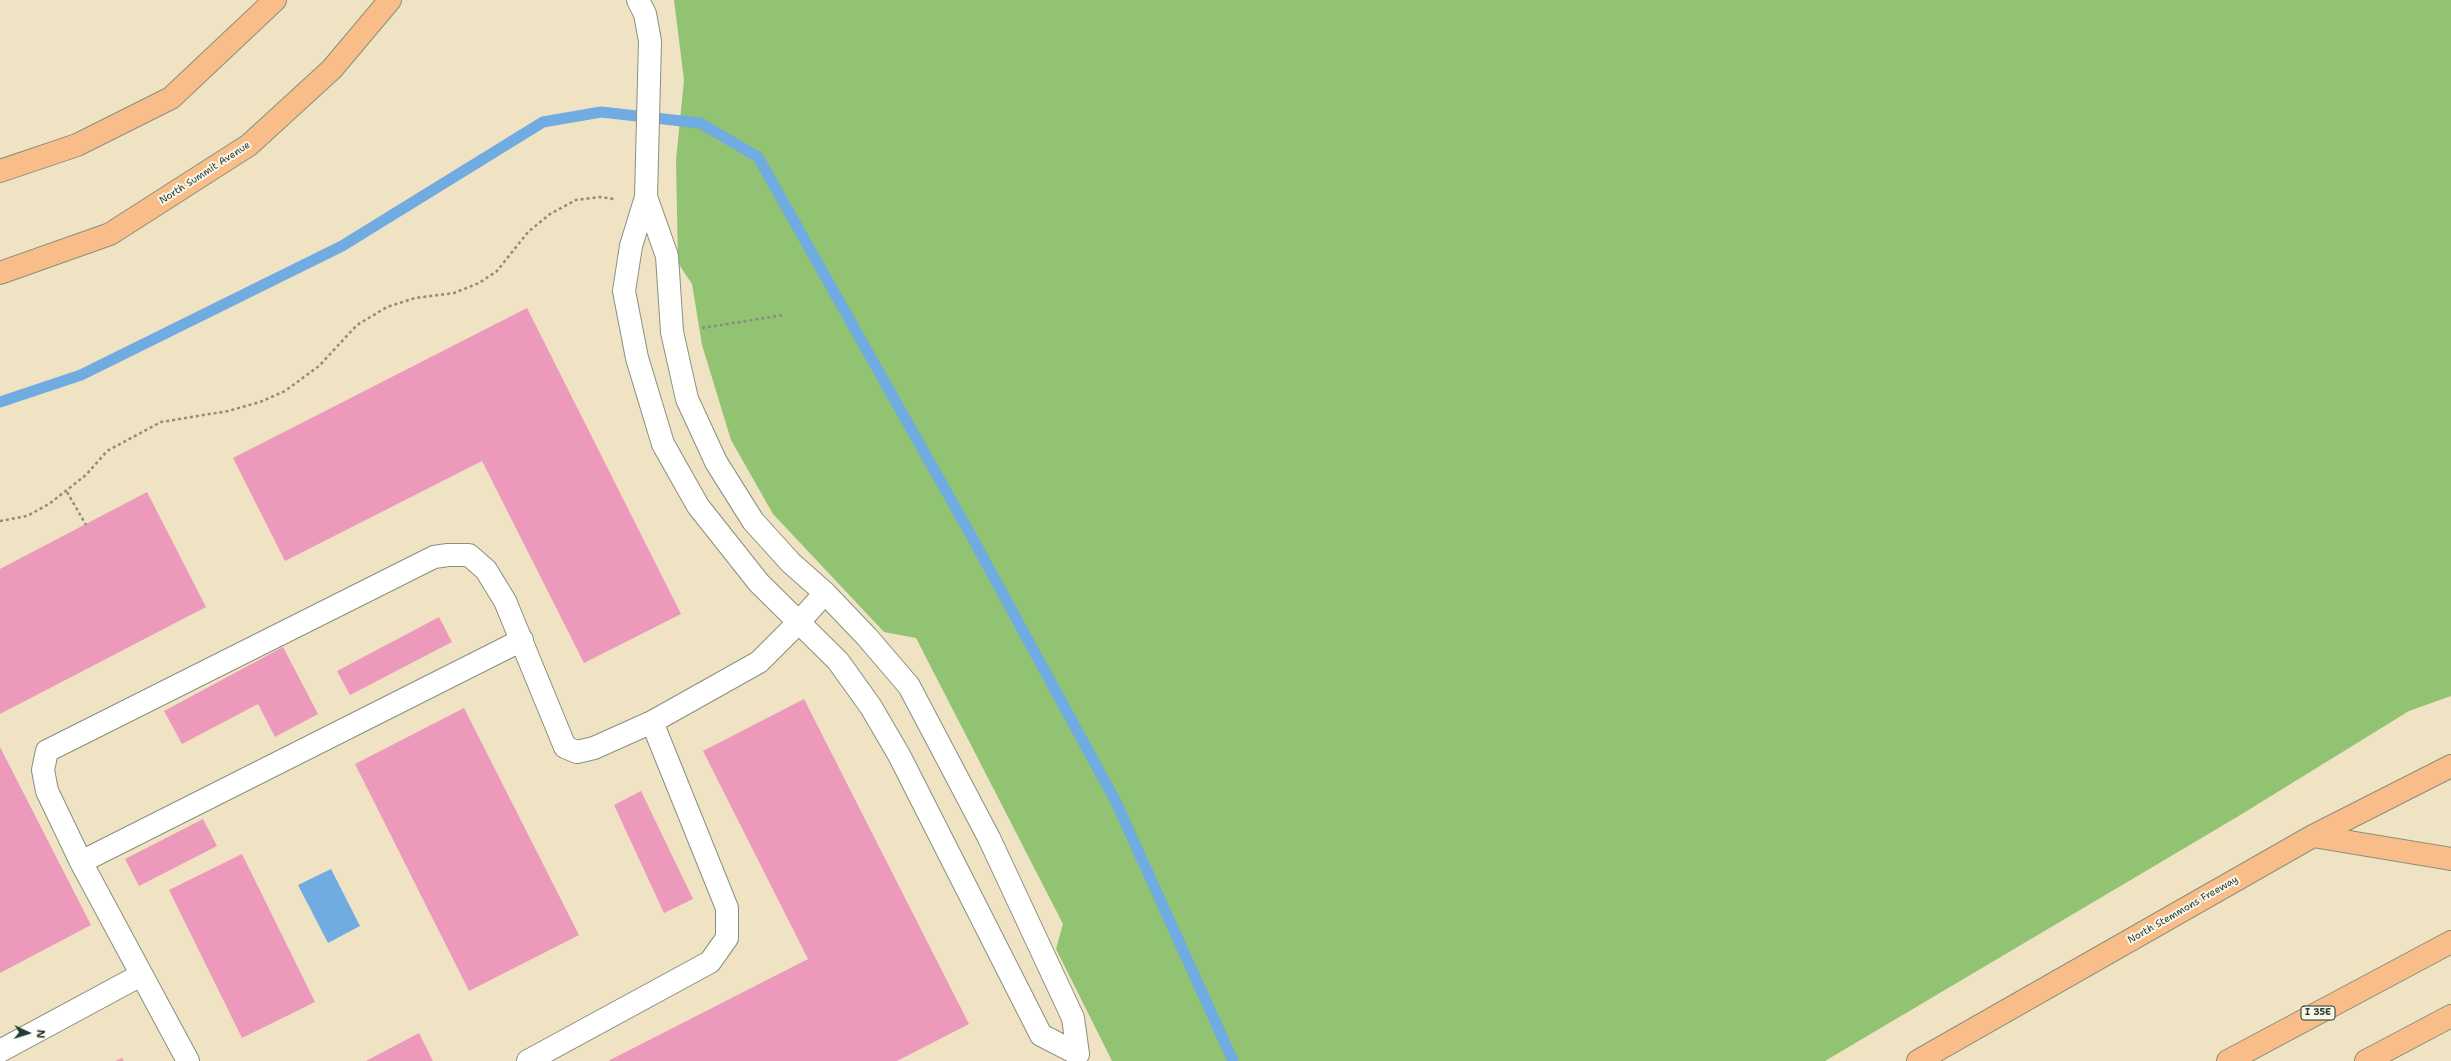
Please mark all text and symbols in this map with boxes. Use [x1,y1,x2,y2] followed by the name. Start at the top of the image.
[157,139,253,207] street label: North Summit Avenue
[2126,873,2240,947] street label: North Stemmons Freeway
[2301,1006,2335,1020] road number: I 35E
[8,1013,48,1053] north arrow
[33,1029,48,1039] text: N

